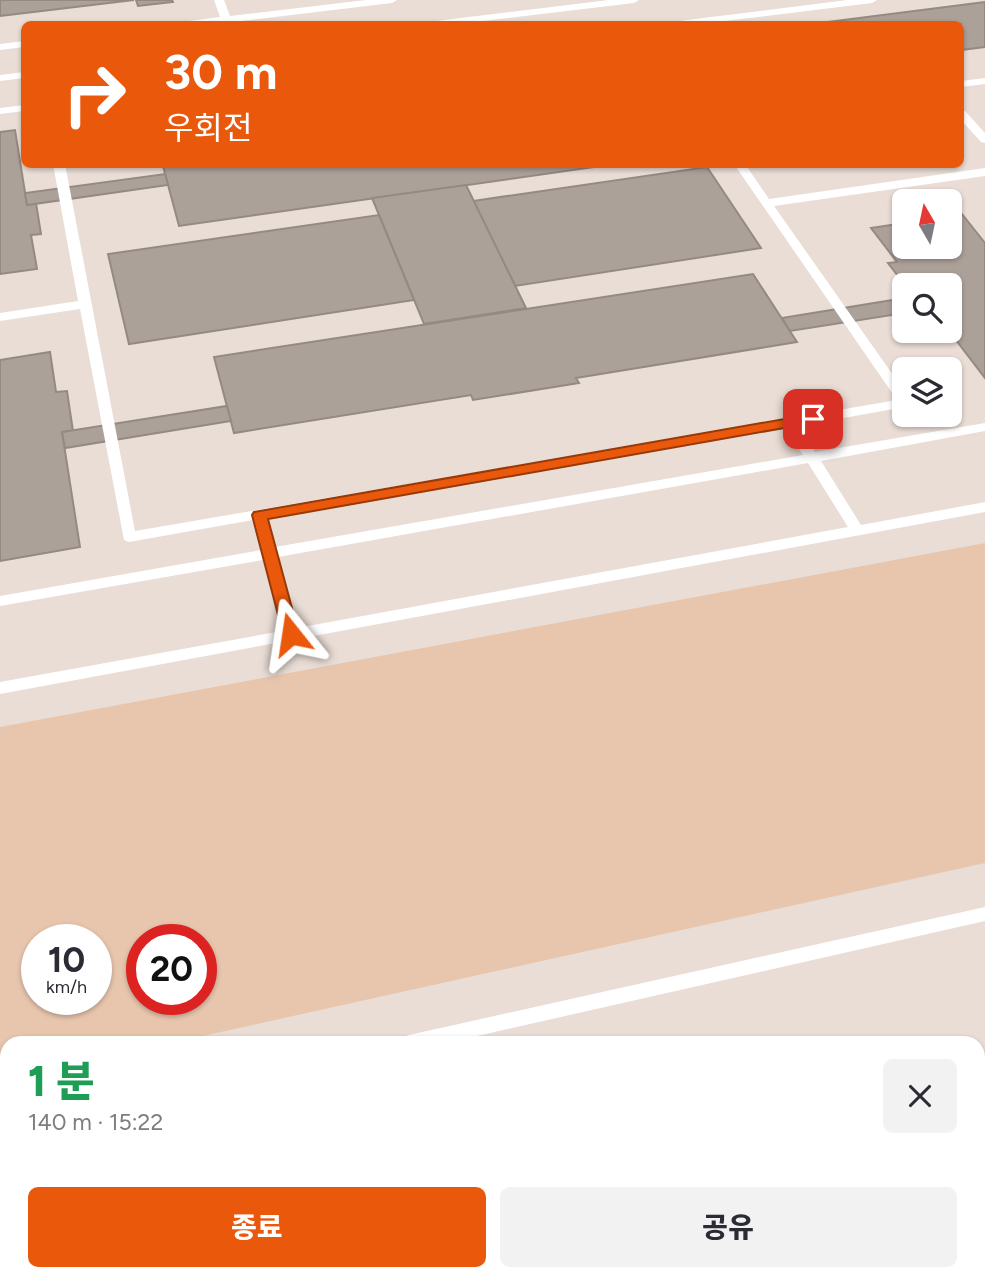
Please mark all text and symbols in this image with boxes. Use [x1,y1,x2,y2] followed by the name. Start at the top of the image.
[164,42,277,101] text: 30 m
[49,49,140,140] icon: right
[164,109,252,147] text: 우회전
[892,189,962,259] north arrow
[892,189,962,427] map controls
[892,273,962,343] button: search
[892,357,962,427] button: layers
[783,389,843,449] pin
[794,400,832,438] icon: arrive
[254,597,328,671] position arrow
[126,924,217,1015] speed limit sign: 20
[48,939,85,981] text: 10
[46,976,87,998] text: km/h
[28,1056,94,1107] text: 1 분
[883,1059,957,1133] button: close
[28,1108,163,1136] text: 140 m · 15:22
[28,1187,486,1267] button: 종료
[500,1187,957,1267] button: 공유

